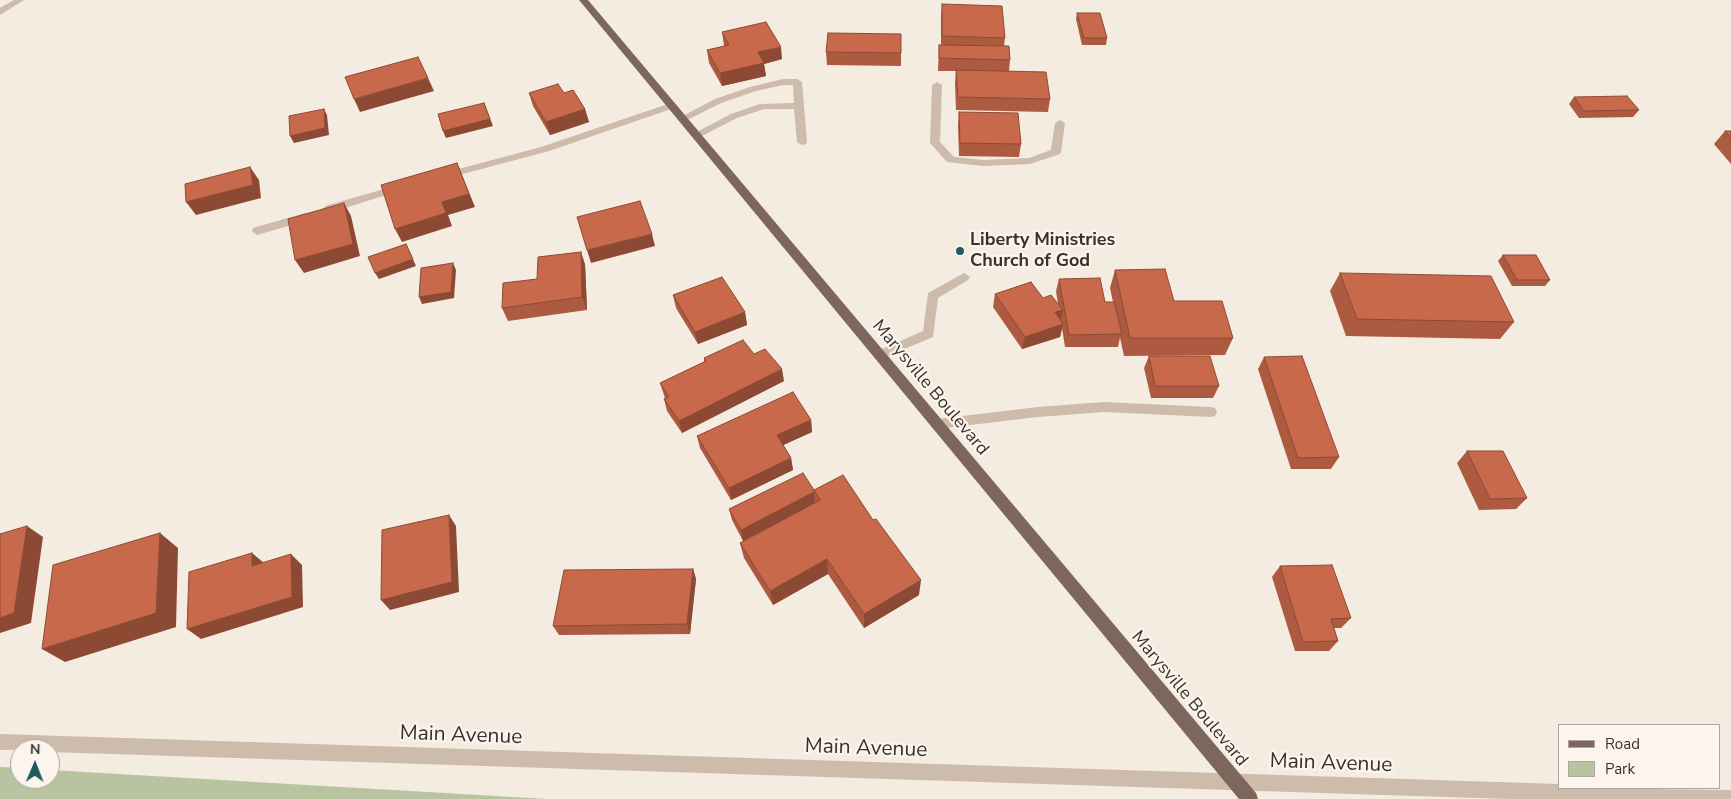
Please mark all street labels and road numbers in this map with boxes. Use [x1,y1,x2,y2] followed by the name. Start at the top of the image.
[867,316,993,460] street label: Marysville Boulevard
[1126,627,1252,771] street label: Marysville Boulevard
[399,721,523,751] street label: Main Avenue
[804,734,928,764] street label: Main Avenue
[1269,749,1393,779] street label: Main Avenue

